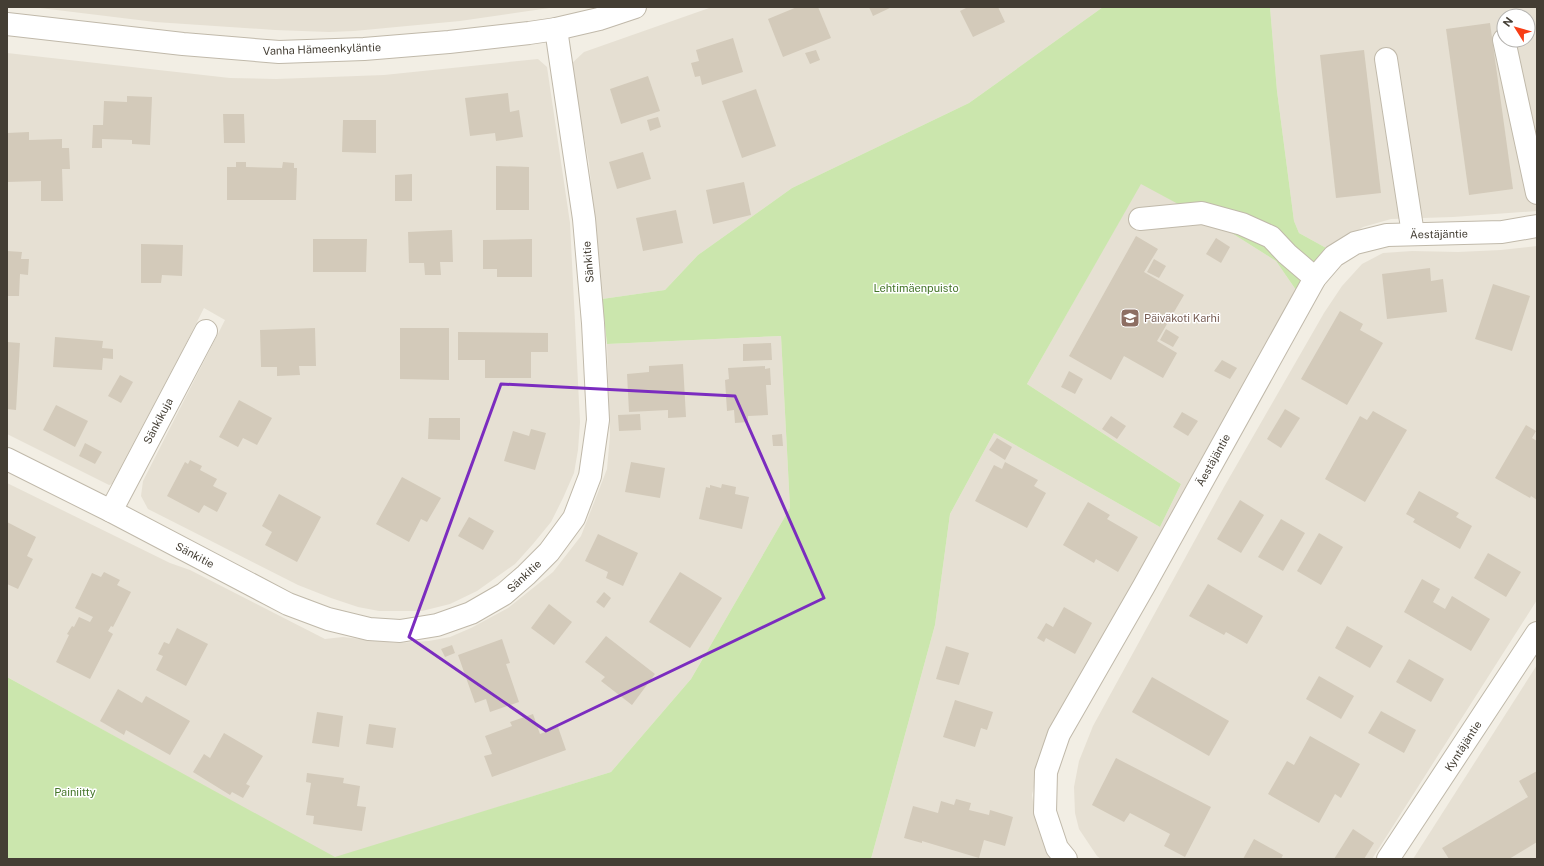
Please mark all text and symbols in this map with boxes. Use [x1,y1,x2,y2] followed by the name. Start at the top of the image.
[1496,8,1536,48] north arrow
[1501,15,1515,29] text: N
[263,41,381,57] street label: Vanha Hämeenkyläntie
[1410,226,1468,241] street label: Äestäjäntie
[580,241,596,283] street label: Sänkitie
[873,282,959,294] park label: Lehtimäenpuisto
[1119,307,1141,329] school or university icon: Päiväkoti Karhi
[1144,312,1220,324] place label: Päiväkoti Karhi
[141,396,175,446] street label: Sänkikuja
[1193,431,1232,488] street label: Äestäjäntie
[174,540,216,570] street label: Sänkitie
[505,557,543,595] street label: Sänkitie
[1442,719,1484,773] street label: Kyntäjäntie
[54,786,96,798] park label: Painiitty

